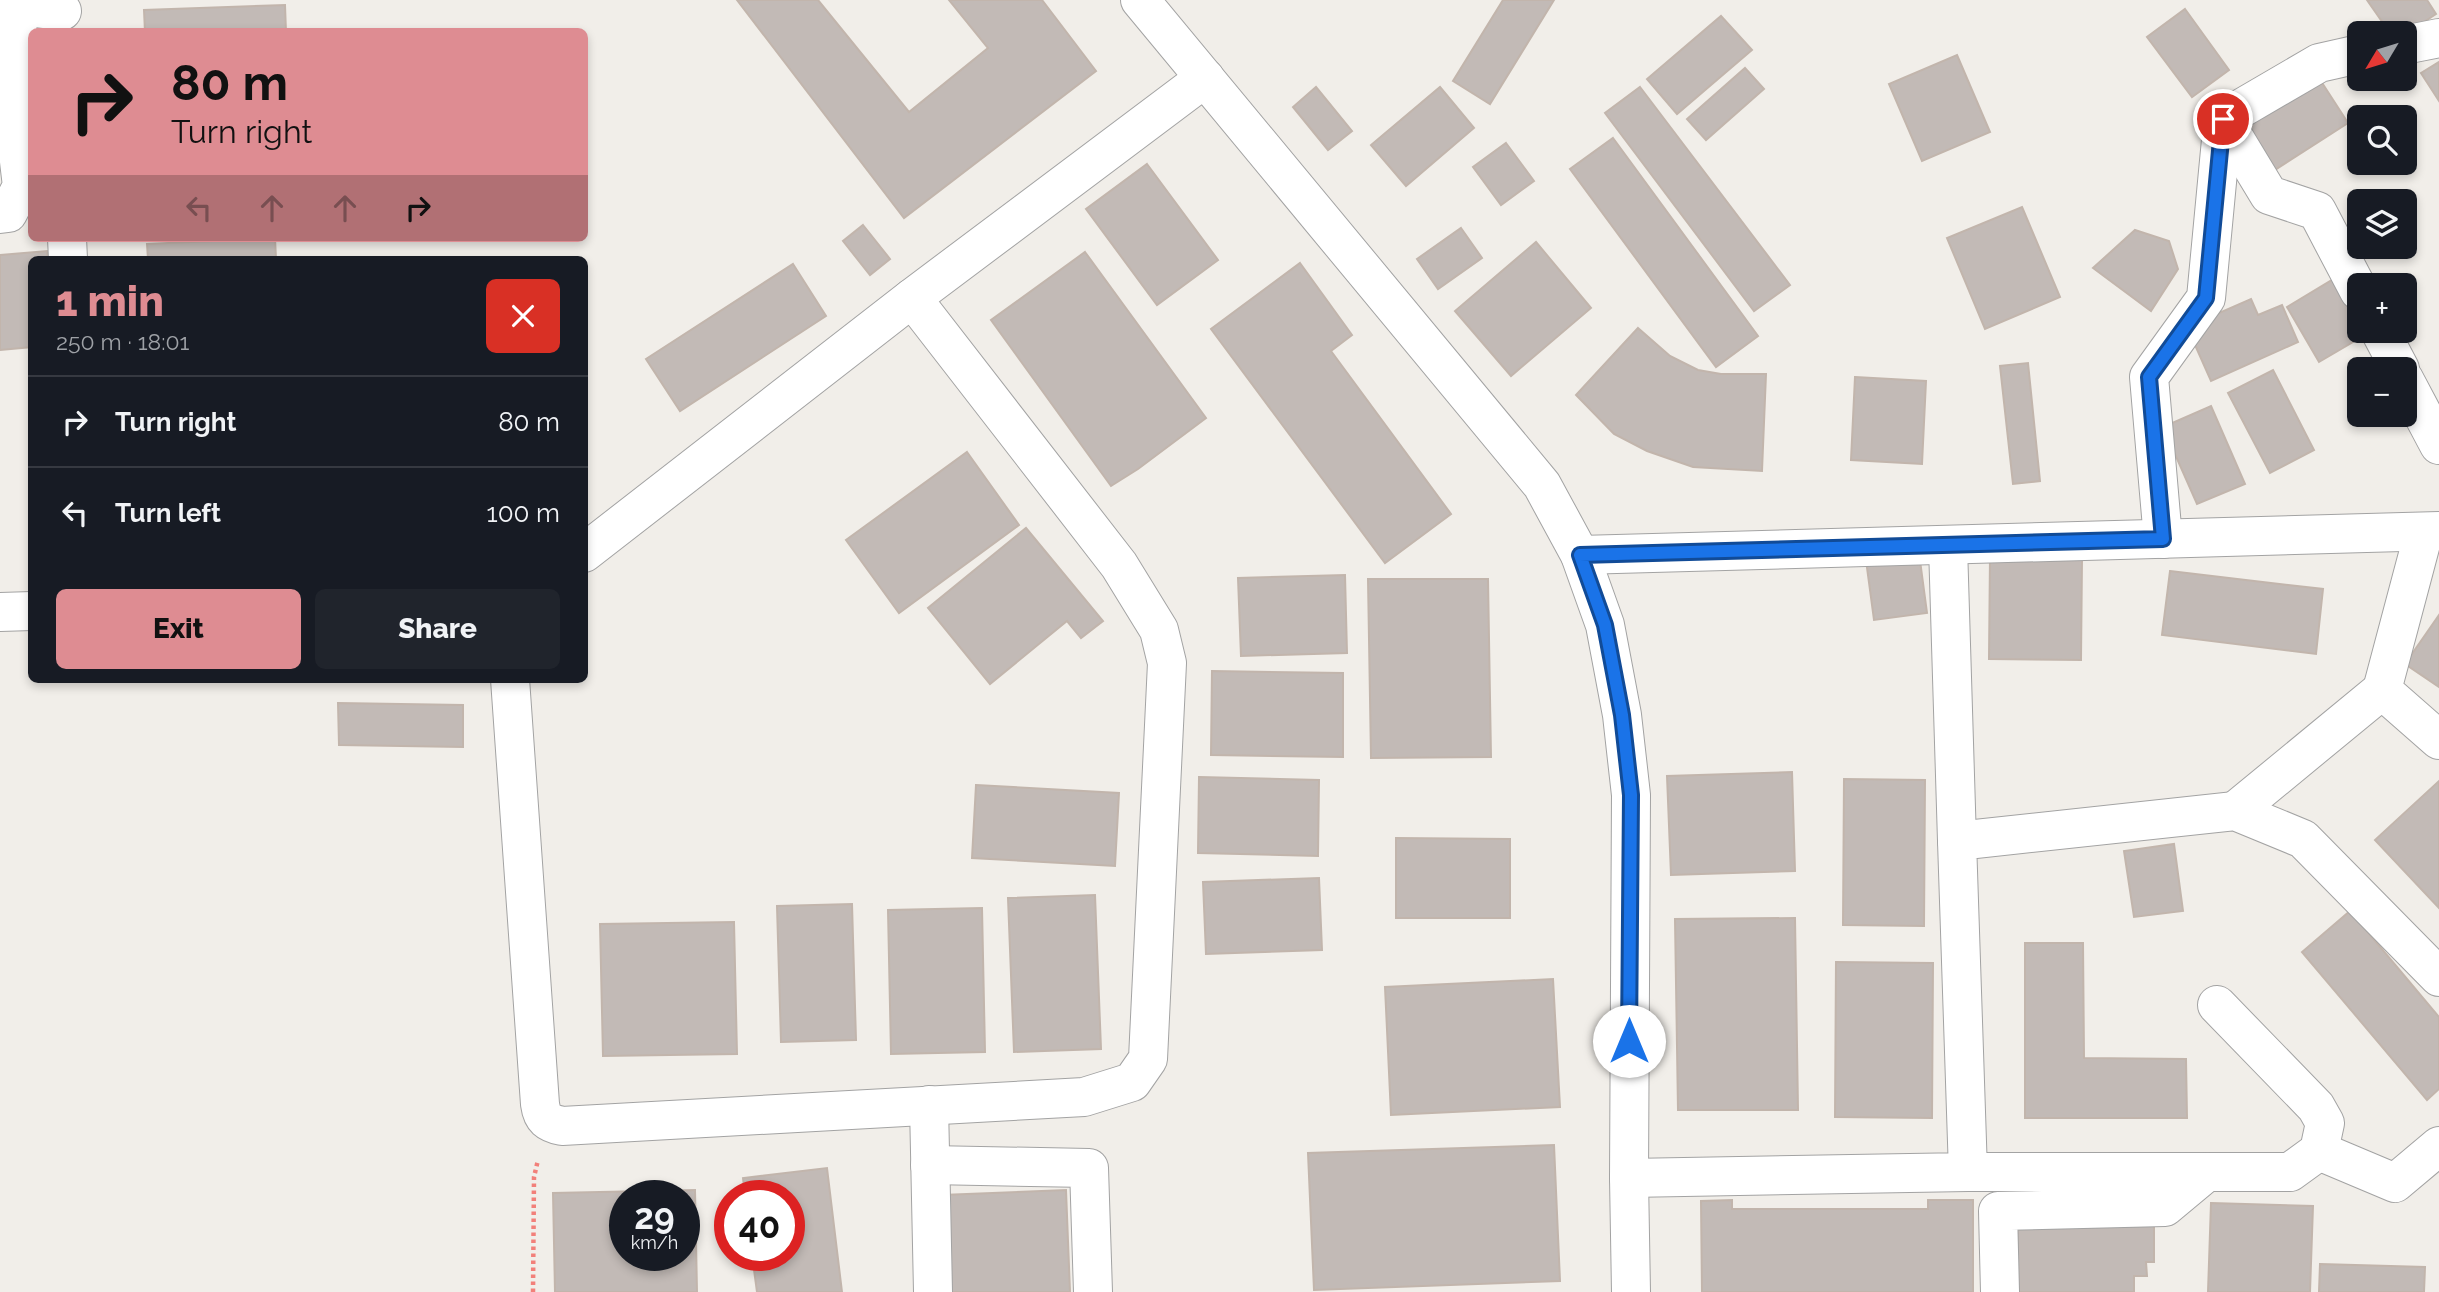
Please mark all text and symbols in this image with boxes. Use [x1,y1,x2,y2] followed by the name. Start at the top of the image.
[2347,21,2417,91] north arrow
[2347,21,2417,427] map controls
[171,54,288,111] text: 80 m
[56,56,147,147] icon: right
[2193,89,2253,149] pin
[2204,100,2242,138] icon: arrive
[2347,105,2417,175] button: search
[171,113,312,150] text: Turn right
[180,189,218,227] icon: left
[253,189,291,227] icon: ahead
[326,189,364,227] icon: ahead
[399,189,437,227] icon: right
[2347,189,2417,259] button: layers
[2347,273,2417,343] button: +
[56,277,164,326] text: 1 min
[486,279,560,353] button: close
[56,328,189,355] text: 250 m · 18:01
[2347,357,2417,427] button: −
[56,403,94,441] icon: right
[115,407,236,437] text: Turn right
[498,407,560,437] text: 80 m
[56,494,94,532] icon: left
[115,498,221,528] text: Turn left
[487,498,560,528] text: 100 m
[56,589,301,669] button: Exit
[315,589,560,669] button: Share
[1592,1004,1666,1078] position arrow
[714,1180,805,1271] speed limit sign: 40
[634,1196,675,1237] text: 29
[631,1232,678,1253] text: km/h

